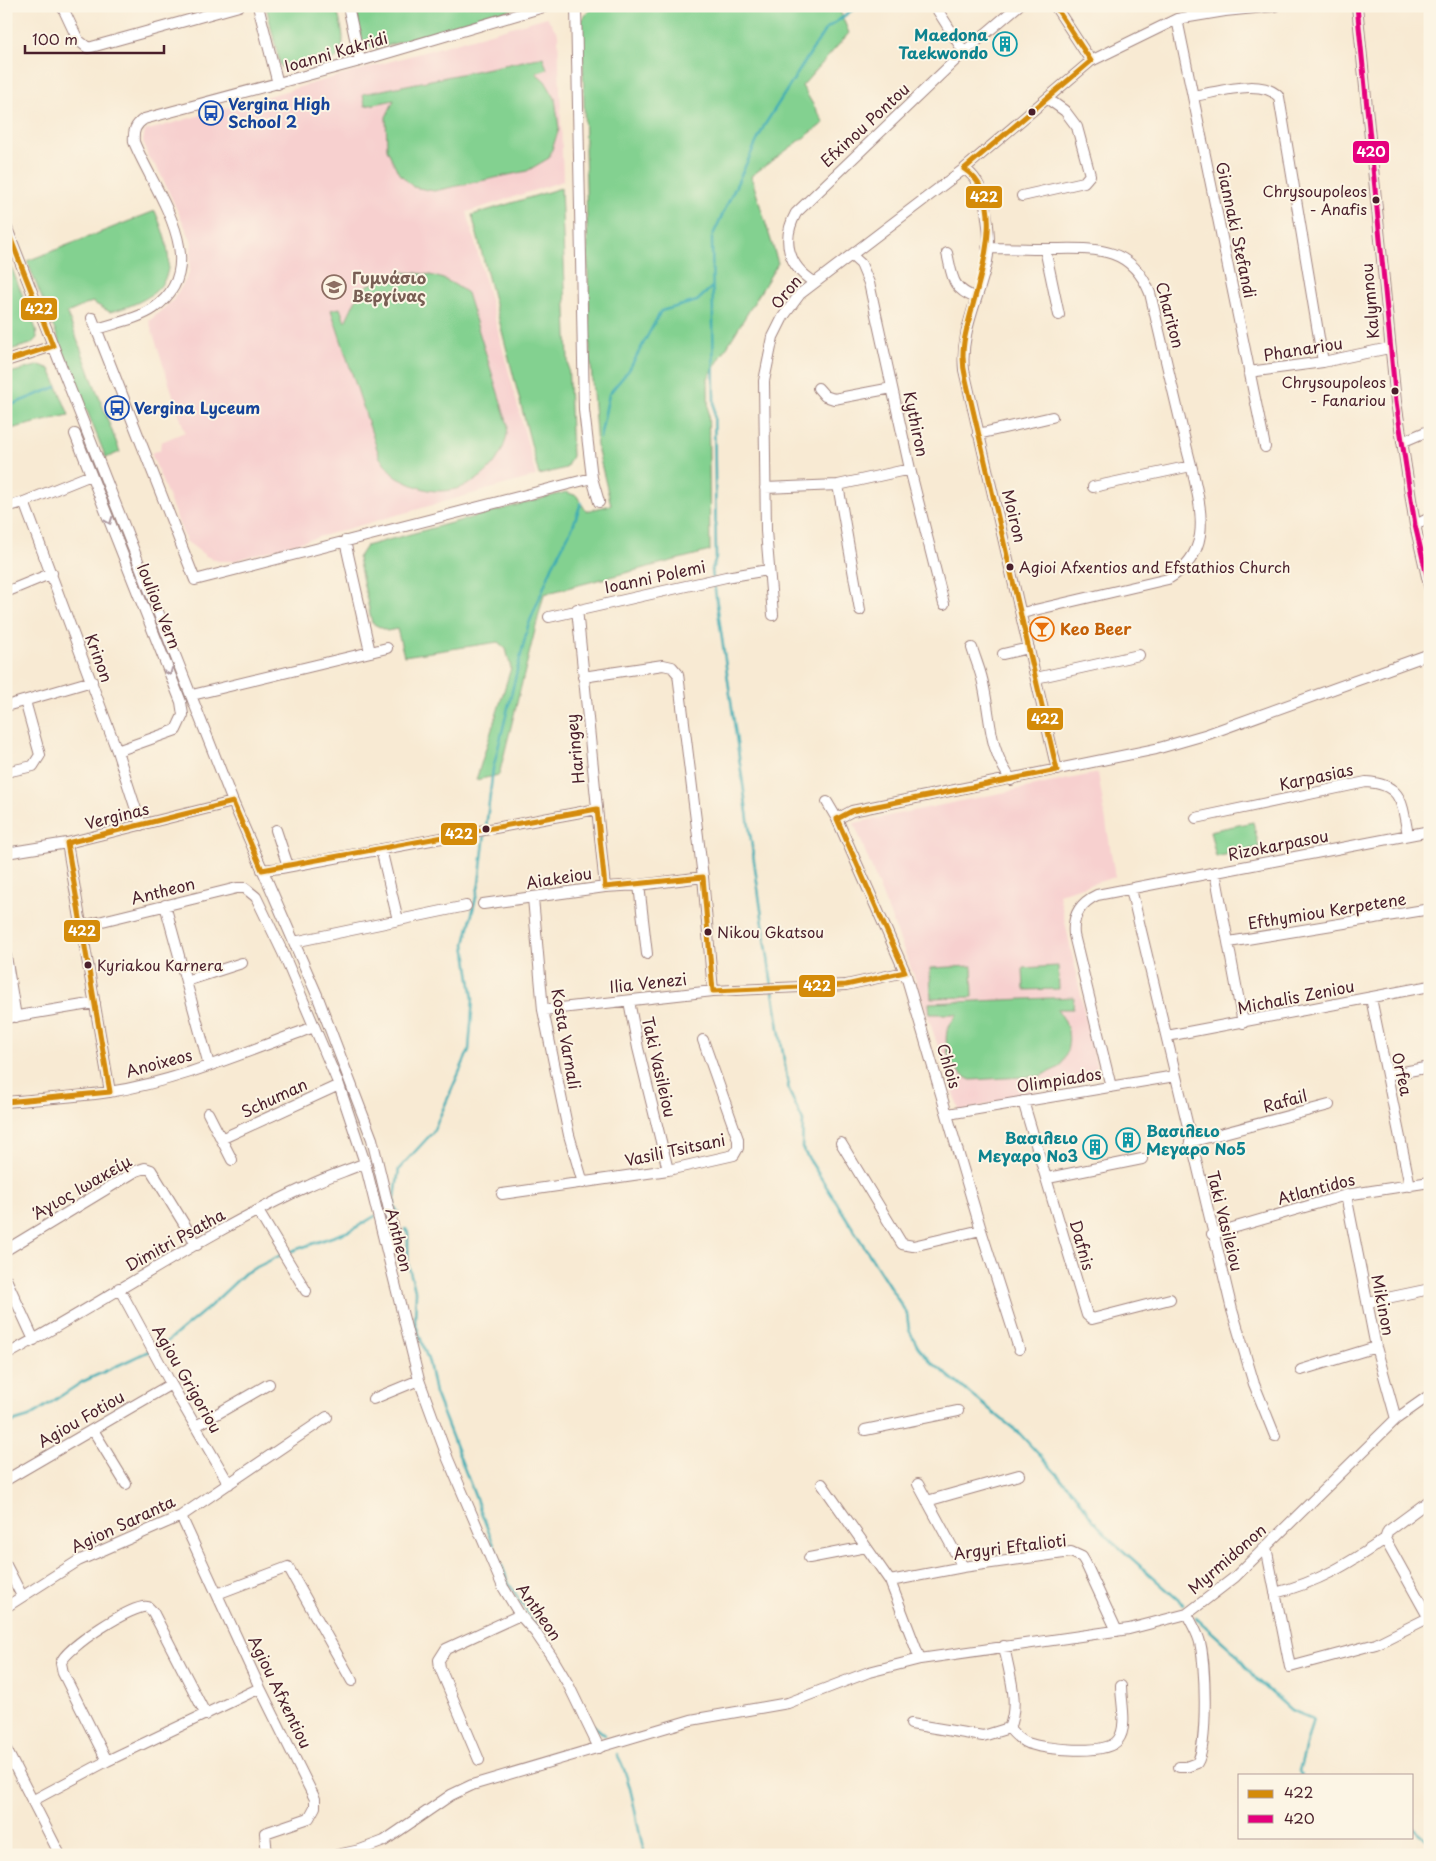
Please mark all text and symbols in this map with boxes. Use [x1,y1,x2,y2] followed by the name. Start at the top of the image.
[25,22,164,54] scale bar
[898,22,988,64] place label: Maedona Taekwondo
[281,25,390,77] street label: Ioanni Kakridi
[32,27,78,50] text: 100 m
[992,31,1018,57] building icon: Maedona Taekwondo
[814,77,914,172] street label: Efxinou Pontou
[228,91,330,133] place label: Vergina High School 2
[198,100,224,126] bus stop icon: Vergina High School 2
[1027,107,1037,117] unlabelled marker
[1352,140,1390,164] line badge: 420
[1356,141,1386,162] text: 420
[1211,159,1263,300] street label: Giannaki Stefandi
[1262,179,1367,220] place label: Chrysoupoleos - Anafis
[965,185,1003,209] line badge: 422
[970,186,998,207] text: 422
[1371,195,1381,205] marker: Chrysoupoleos - Anafis
[1354,262,1384,340] street label: Kalymnou
[352,265,427,307] place label: Γυμνάσιο Βεργίνας
[764,269,807,314] street label: Oron
[321,274,347,300] school or university icon: Γυμνάσιο Βεργίνας
[1151,279,1191,351] street label: Chariton
[20,297,58,321] line badge: 422
[25,298,53,319] text: 422
[1261,330,1344,366] street label: Phanariou
[1281,370,1386,411] place label: Chrysoupoleos - Fanariou
[1390,386,1400,396] marker: Chrysoupoleos - Fanariou
[898,389,936,459] street label: Kythiron
[104,395,130,421] bus stop icon: Vergina Lyceum
[134,395,260,419] place label: Vergina Lyceum
[997,487,1033,545] street label: Moiron
[103,516,113,524] one-way arrow
[602,554,708,598] street label: Ioanni Polemi
[1019,555,1290,578] place label: Agioi Afxentios and Efstathios Church
[132,559,188,652] street label: Iouliou Vern
[1005,562,1015,572] marker: Agioi Afxentios and Efstathios Church
[1029,616,1055,642] bar icon: Keo Beer
[1060,616,1132,640] place label: Keo Beer
[80,630,120,685] street label: Krinon
[163,667,173,676] one-way arrow
[1026,707,1064,731] line badge: 422
[1031,708,1059,729] text: 422
[558,713,590,785] street label: Haringey
[1277,756,1355,796] street label: Karpasias
[82,796,151,835] street label: Verginas
[440,822,478,846] line badge: 422
[1225,822,1330,866] street label: Rizokarpasou
[445,823,473,844] text: 422
[481,824,491,834] unlabelled marker
[524,860,594,894] street label: Aiakeiou
[128,870,197,910] street label: Antheon
[1246,886,1408,934] street label: Efthymiou Kerpetene
[63,919,101,943] line badge: 422
[68,920,96,941] text: 422
[717,920,824,943] place label: Nikou Gkatsou
[703,927,713,937] marker: Nikou Gkatsou
[97,953,224,976] place label: Kyriakou Karnera
[83,960,93,970] marker: Kyriakou Karnera
[608,966,688,998] street label: Ilia Venezi
[1235,973,1356,1019] street label: Michalis Zeniou
[798,974,836,998] line badge: 422
[803,975,831,996] text: 422
[546,986,588,1091] street label: Kosta Varnali
[637,1014,683,1120] street label: Taki Vasileiou
[932,1040,968,1091] street label: Chlois
[123,1042,195,1082] street label: Anoixeos
[1387,1050,1419,1098] street label: Orfea
[1015,1060,1103,1098] street label: Olimpiados
[236,1071,311,1123] street label: Schuman
[1260,1083,1310,1117] street label: Rafail
[1146,1118,1246,1160] place label: Βασιλειο Μεγαρο Νο5
[978,1125,1078,1167] place label: Βασιλειο Μεγαρο Νο3
[622,1127,727,1171] street label: Vasili Tsitsani
[1115,1127,1141,1153] building icon: Βασιλειο Μεγαρο Νο5
[1082,1134,1108,1160] building icon: Βασιλειο Μεγαρο Νο3
[27,1148,136,1224] street label: Άγιος Ιωακείμ
[1274,1166,1357,1210] street label: Atlantidos
[1202,1168,1250,1274] street label: Taki Vasileiou
[120,1202,229,1276] street label: Dimitri Psatha
[380,1205,420,1274] street label: Antheon
[1064,1217,1102,1273] street label: Dafnis
[1366,1272,1402,1337] street label: Mikinon
[147,1320,229,1437] street label: Agiou Grigoriou
[33,1384,128,1453] street label: Agiou Fotiou
[67,1488,179,1558] street label: Agion Saranta
[1182,1517,1271,1599] street label: Myrmidonon
[952,1527,1068,1565] street label: Argyri Eftalioti
[511,1578,568,1645] street label: Antheon
[243,1631,319,1752] street label: Agiou Afxentiou
[1238,1774,1414,1838] legend
[1284,1780,1313,1803] text: 422
[1284,1806,1315,1829] text: 420

